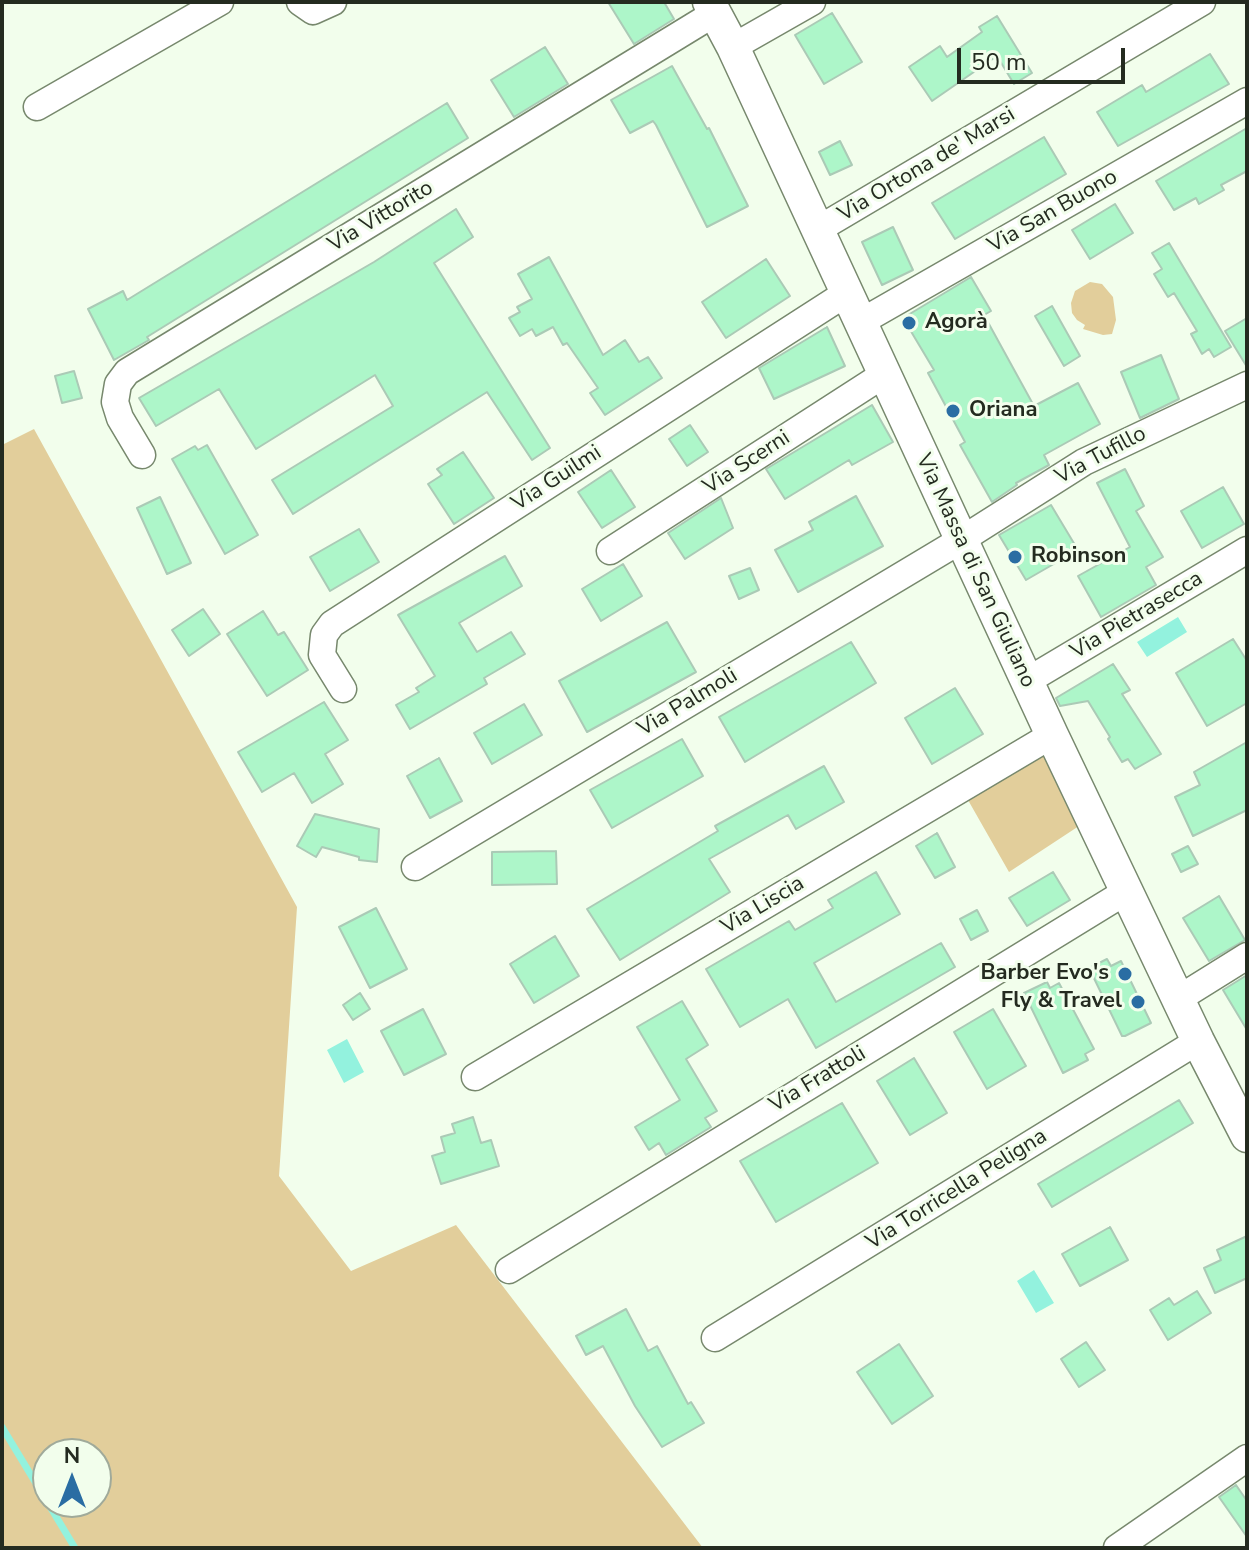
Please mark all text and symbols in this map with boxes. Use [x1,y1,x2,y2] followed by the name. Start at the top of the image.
[961,32,1129,82] scale bar
[971,46,1027,78] text: 50 m
[834,102,1020,228] street label: Via Ortona de' Marsi
[984,164,1122,260] street label: Via San Buono
[324,175,438,259] street label: Via Vittorito
[925,310,988,336] place label: Agorà
[900,314,918,332] marker: Agorà
[969,398,1037,424] place label: Oriana
[944,402,962,420] marker: Oriana
[1051,421,1151,491] street label: Via Tufillo
[699,425,795,501] street label: Via Scerni
[507,440,607,518] street label: Via Guilmi
[909,450,1041,692] street label: Via Massa di San Giuliano
[1031,544,1126,570] place label: Robinson
[1006,548,1024,566] marker: Robinson
[1066,566,1208,666] street label: Via Pietrasecca
[633,663,743,743] street label: Via Palmoli
[717,871,809,941] street label: Via Liscia
[980,961,1109,987] place label: Barber Evo's
[1116,965,1134,983] marker: Barber Evo's
[1001,989,1122,1015] place label: Fly & Travel
[1129,993,1147,1011] marker: Fly & Travel
[765,1041,871,1119] street label: Via Frattoli
[862,1124,1052,1256] street label: Via Torricella Peligna
[32,1438,112,1518] north arrow
[64,1441,80,1471] text: N

